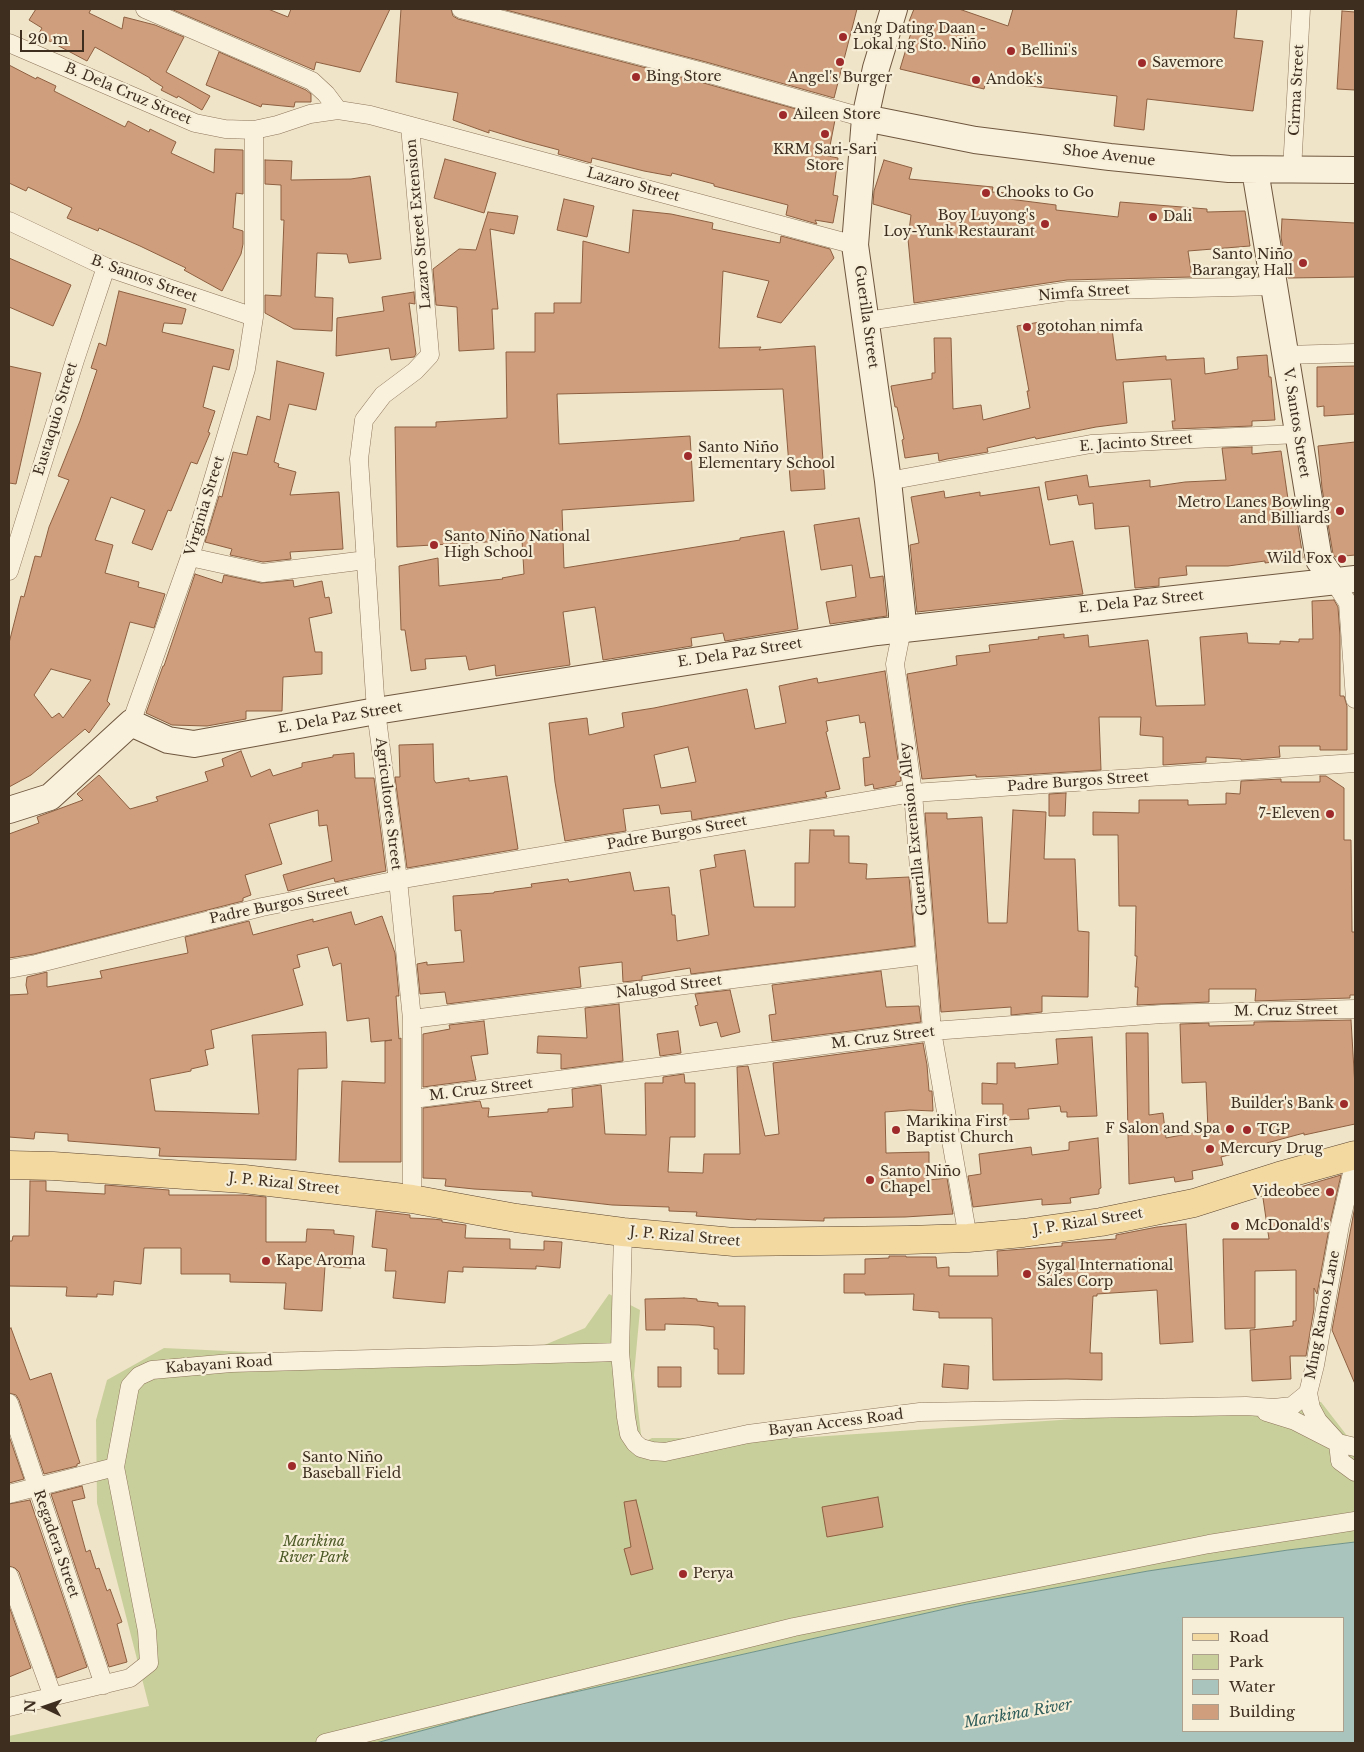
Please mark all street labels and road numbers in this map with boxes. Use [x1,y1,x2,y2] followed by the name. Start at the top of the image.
[1286,44,1308,136] street label: Cirma Street
[62,60,194,128] street label: B. Dela Cruz Street
[403,138,435,310] street label: Lazaro Street Extension
[1062,142,1156,170] street label: Shoe Avenue
[585,165,681,205] street label: Lazaro Street
[89,252,199,306] street label: B. Santos Street
[850,264,882,370] street label: Guerilla Street
[1038,281,1130,305] street label: Nimfa Street
[31,360,81,478] street label: Eustaquio Street
[1279,367,1313,479] street label: V. Santos Street
[1079,431,1193,455] street label: E. Jacinto Street
[182,454,228,558] street label: Virginia Street
[1078,587,1204,617] street label: E. Dela Paz Street
[677,635,803,671] street label: E. Dela Paz Street
[277,699,403,737] street label: E. Dela Paz Street
[372,737,404,871] street label: Agricultores Street
[897,741,931,917] street label: Guerilla Extension Alley
[1007,769,1149,795] street label: Padre Burgos Street
[606,812,748,854] street label: Padre Burgos Street
[208,882,350,928] street label: Padre Burgos Street
[615,972,723,1002] street label: Nalugod Street
[1234,1002,1338,1020] street label: M. Cruz Street
[830,1023,936,1053] street label: M. Cruz Street
[428,1075,534,1105] street label: M. Cruz Street
[228,1170,340,1198] street label: J. P. Rizal Street
[1032,1205,1144,1239] street label: J. P. Rizal Street
[629,1224,741,1250] street label: J. P. Rizal Street
[1302,1249,1344,1381] street label: Ming Ramos Lane
[165,1353,273,1377] street label: Kabayani Road
[767,1406,905,1440] street label: Bayan Access Road
[30,1488,82,1600] street label: Regadera Street

